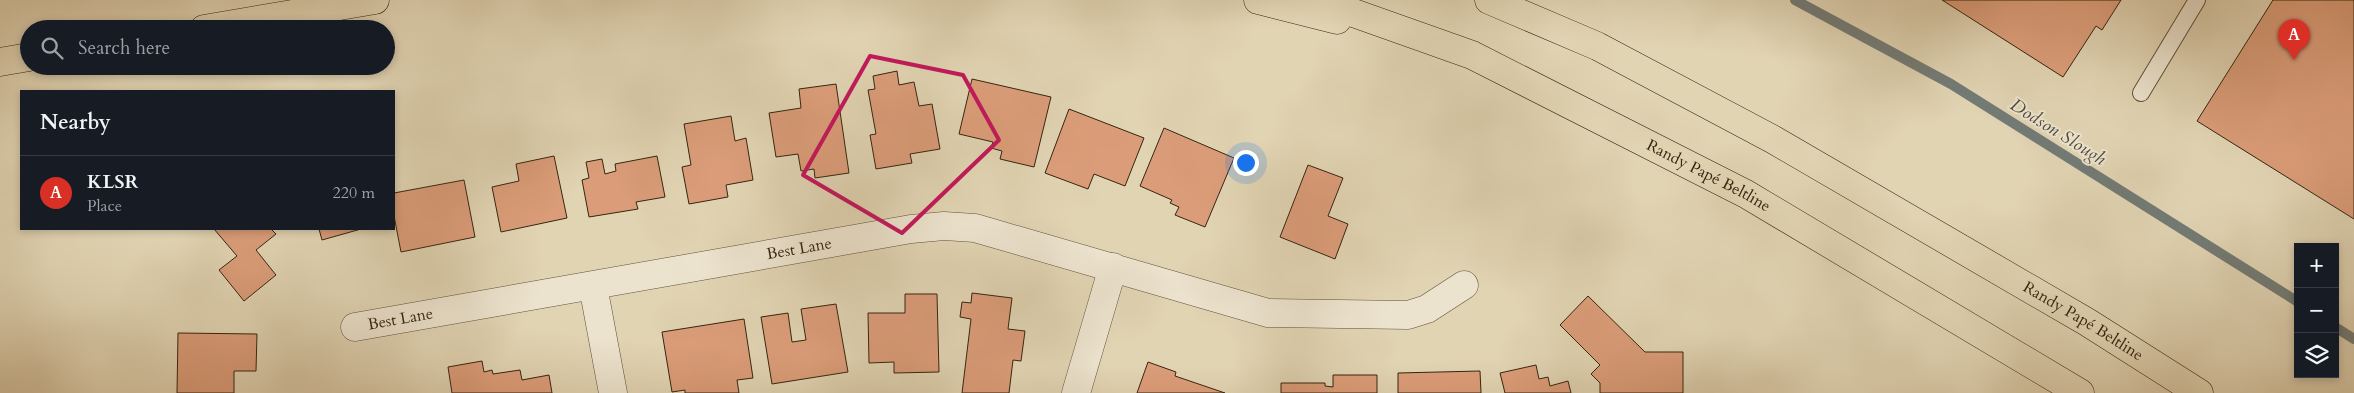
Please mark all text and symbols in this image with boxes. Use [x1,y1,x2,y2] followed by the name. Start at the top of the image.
[2278,19,2310,60] pin: A
[20,20,395,75] search box
[38,34,66,62] icon: search
[78,35,170,61] text: Search here
[2005,93,2111,172] water label: Dodson Slough
[40,108,111,137] text: Nearby
[1643,134,1775,217] street label: Randy Papé Beltline
[1233,150,1259,176] your location
[87,169,139,195] text: KLSR
[50,182,62,204] text: A
[333,182,375,204] text: 220 m
[87,195,122,217] text: Place
[765,232,833,265] street label: Best Lane
[2294,243,2339,378] map controls
[2294,243,2339,288] button: +
[2019,276,2148,366] street label: Randy Papé Beltline
[2294,288,2339,333] button: −
[366,302,435,336] street label: Best Lane
[2294,333,2339,378] button: layers

